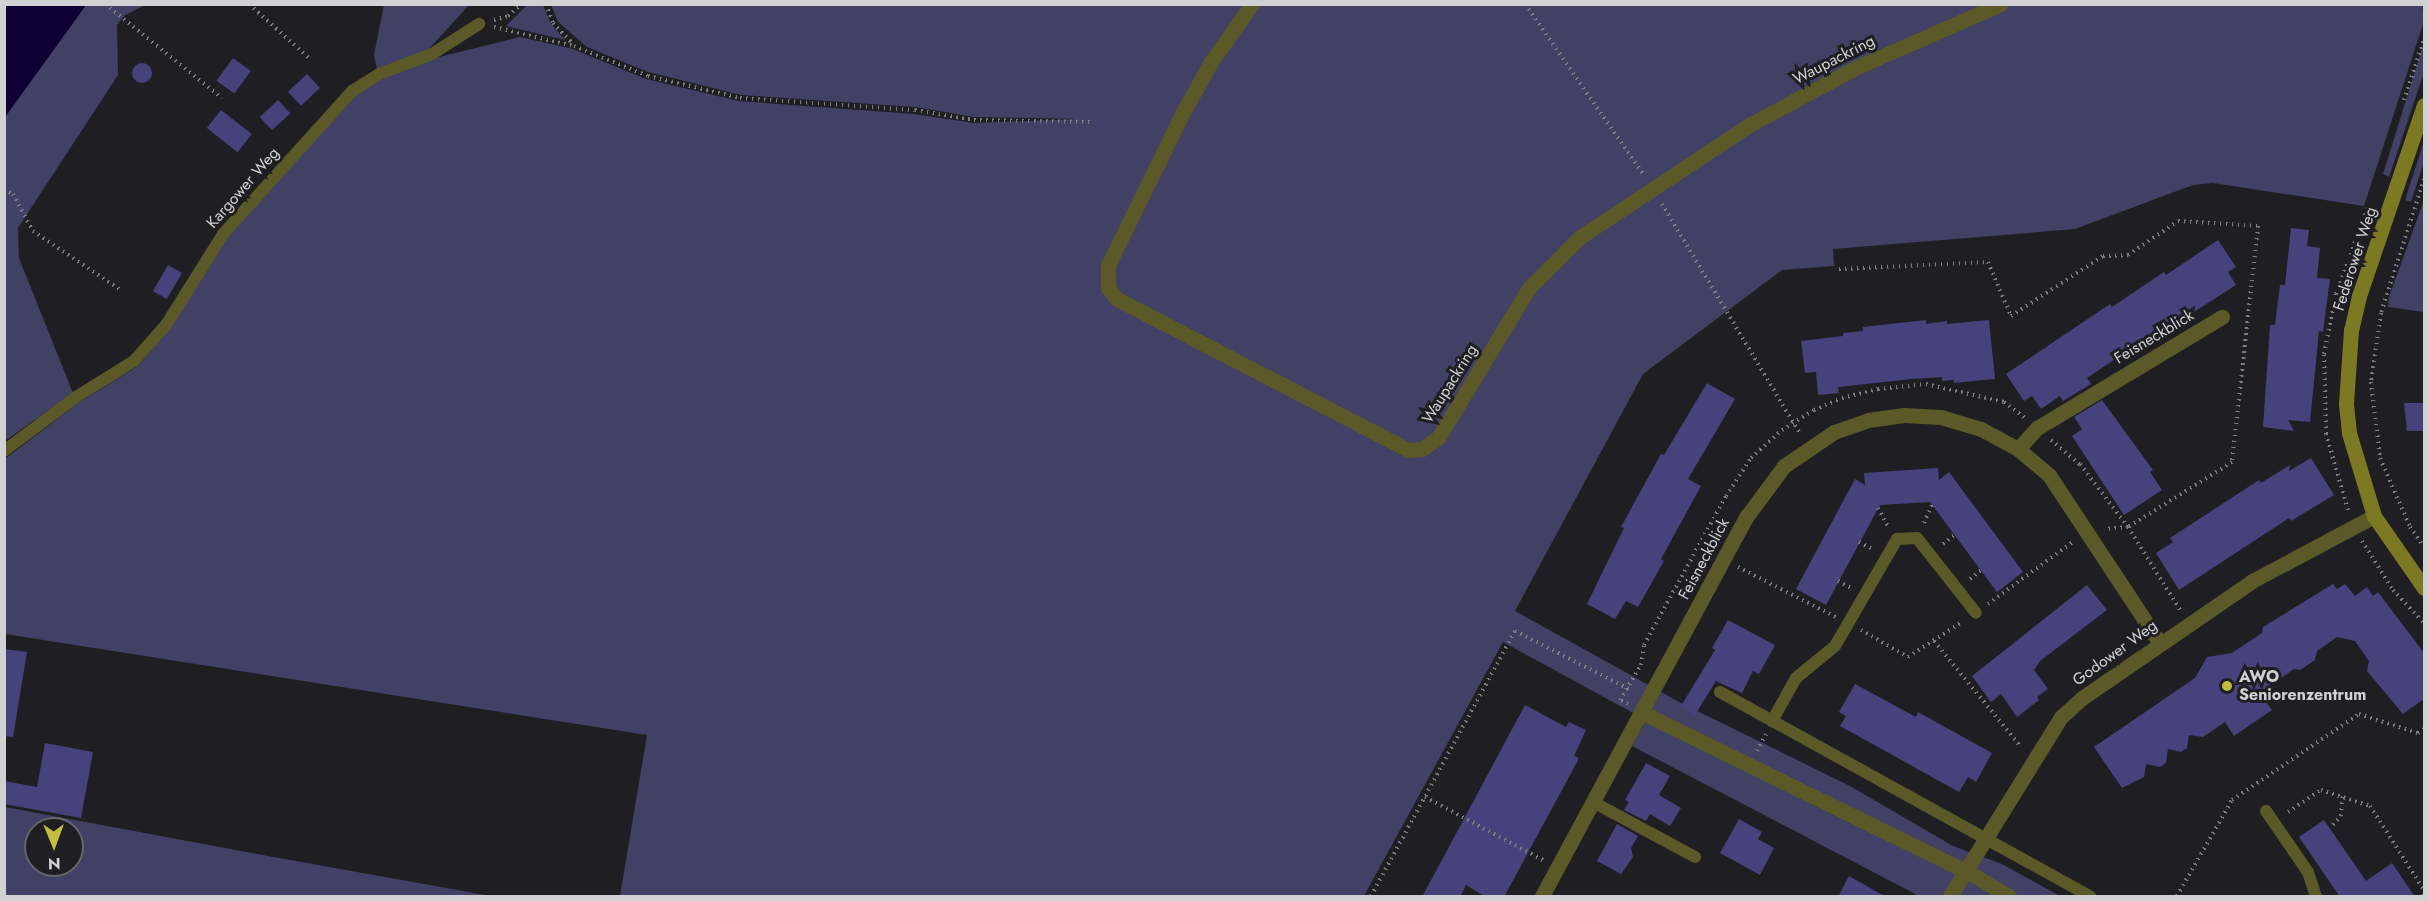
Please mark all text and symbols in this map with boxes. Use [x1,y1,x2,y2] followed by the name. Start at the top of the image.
[1790,31,1878,89] street label: Waupackring
[203,144,283,232] street label: Kargower Weg
[2329,205,2381,313] street label: Federower Weg
[2111,306,2197,368] street label: Feisneckblick
[1418,341,1482,427] street label: Waupackring
[1675,515,1733,603] street label: Feisneckblick
[2069,616,2161,690] street label: Godower Weg
[2239,667,2366,705] place label: AWO Seniorenzentrum
[2220,679,2234,693] marker: AWO Seniorenzentrum
[24,817,84,877] north arrow
[48,852,61,875] text: N

